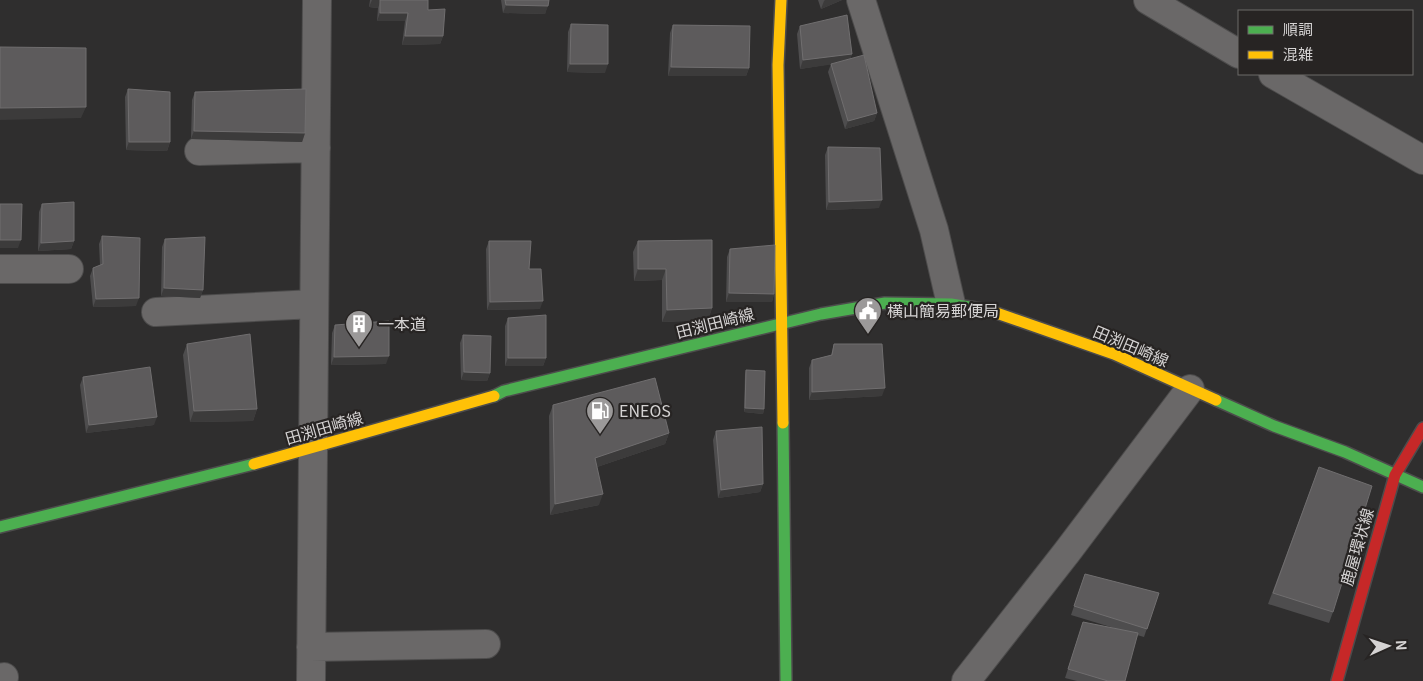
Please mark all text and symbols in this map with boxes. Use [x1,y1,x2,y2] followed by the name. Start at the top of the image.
[1238,10,1413,75] legend
[1283,18,1313,39] text: 順調
[1283,43,1313,64] text: 混雑
[853,296,883,335] public building icon: 横山簡易郵便局
[887,298,999,322] place label: 横山簡易郵便局
[673,301,756,343] street label: 田渕田崎線
[344,309,374,348] building icon: 一本道
[378,311,426,335] place label: 一本道
[1090,318,1173,372] street label: 田渕田崎線
[585,396,615,435] fuel station icon: ENEOS
[619,398,671,422] place label: ENEOS
[282,404,365,450] street label: 田渕田崎線
[1333,505,1379,588] street label: 鹿屋環状線
[1363,621,1413,671] north arrow
[1392,640,1412,651] text: N

